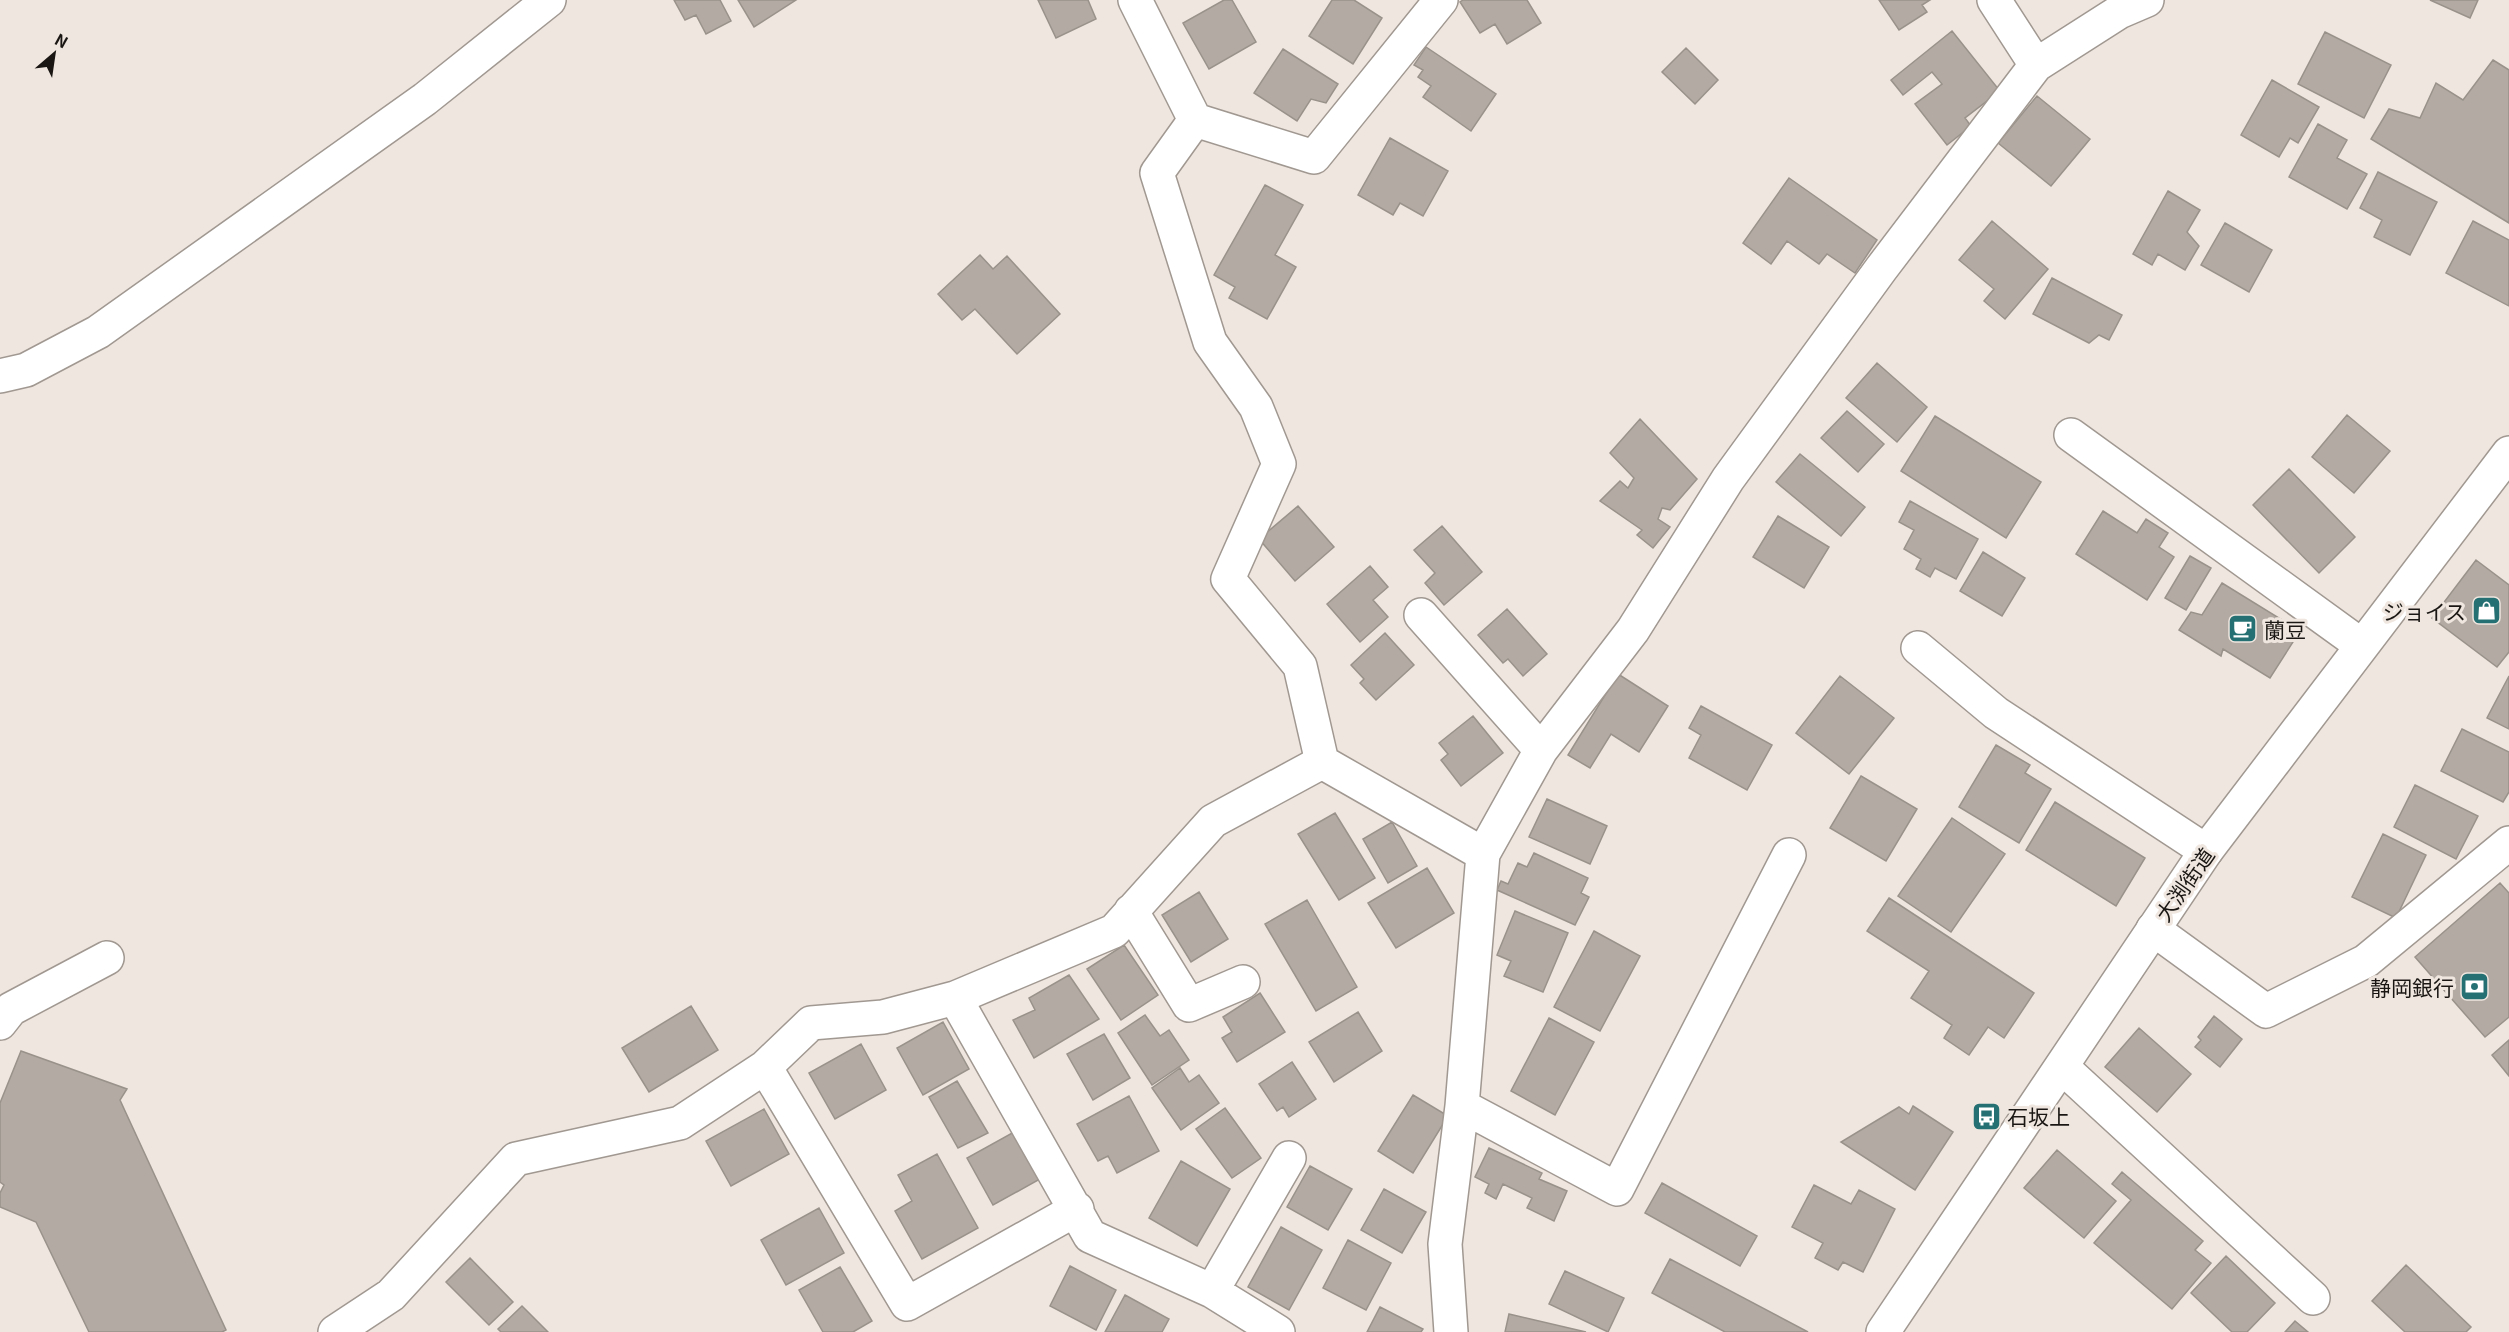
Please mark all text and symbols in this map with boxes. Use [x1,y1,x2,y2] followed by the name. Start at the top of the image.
[24,24,84,84] north arrow
[51,27,73,53] text: N
[2471,595,2503,627] shop icon: ジョイス
[2383,596,2466,626] place label: ジョイス
[2227,613,2259,645] cafe icon: 蘭豆
[2264,614,2306,644] place label: 蘭豆
[2148,841,2220,927] street label: 大渕街道
[2459,971,2491,1003] bank icon: 静岡銀行
[2370,972,2454,1002] place label: 静岡銀行
[1970,1100,2002,1132] bus stop icon: 石坂上
[2007,1101,2070,1131] place label: 石坂上

